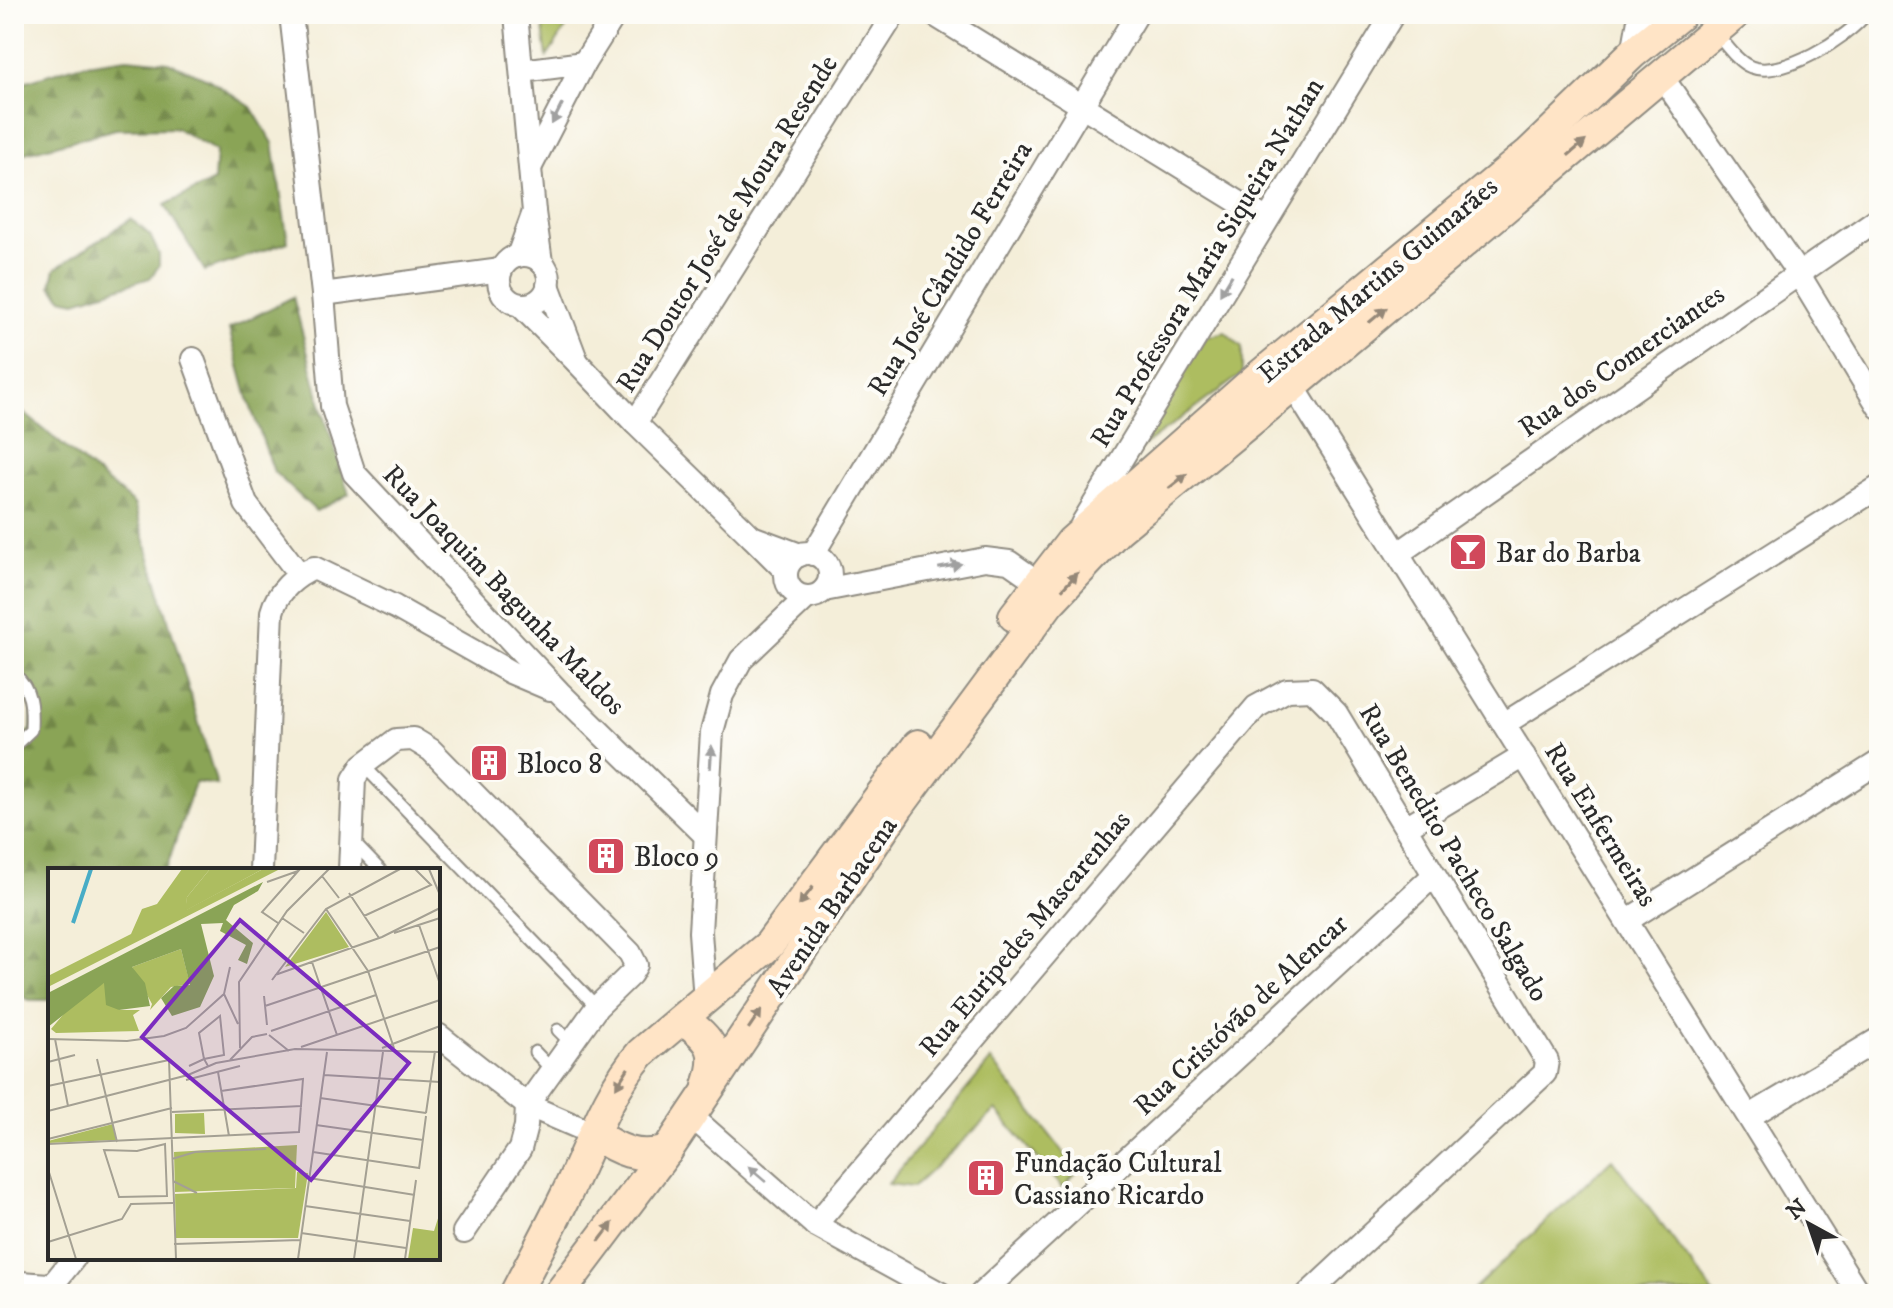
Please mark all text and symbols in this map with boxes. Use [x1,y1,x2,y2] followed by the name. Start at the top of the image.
[609,49,846,399] street label: Rua Doutor José de Moura Resende
[1083,71,1332,454] street label: Rua Professora Maria Siqueira Nathan
[551,103,564,126] one-way arrow
[860,135,1040,403] street label: Rua José Cândido Ferreira
[1567,140,1587,157] one-way arrow
[1251,169,1505,391] street label: Estrada Martins Guimarães
[1219,274,1233,296] one-way arrow
[1512,277,1732,445] street label: Rua dos Comerciantes
[1368,307,1388,324] one-way arrow
[375,458,633,723] street label: Rua Joaquim Bagunha Maldos
[1168,473,1188,490] one-way arrow
[1447,531,1489,573] bar icon: Bar do Barba
[1496,536,1641,571] place label: Bar do Barba
[938,559,963,572] one-way arrow
[1061,571,1079,590] one-way arrow
[1351,697,1557,1008] street label: Rua Benedito Pacheco Salgado
[1536,736,1665,913] street label: Rua Enfermeiras
[468,742,510,784] building icon: Bloco 8
[705,744,718,769] one-way arrow
[517,747,602,782] place label: Bloco 8
[912,804,1138,1064] street label: Rua Euripedes Mascarenhas
[759,810,906,1004] street label: Avenida Barbacena
[585,835,627,877] building icon: Bloco 9
[634,840,719,875] place label: Bloco 9
[48,868,440,1260] inset map
[798,886,814,906] one-way arrow
[1127,906,1356,1123] street label: Rua Cristóvão de Alencar
[748,1008,763,1029] one-way arrow
[616,1067,630,1089] one-way arrow
[1014,1146,1222,1213] place label: Fundação Cultural Cassiano Ricardo
[965,1157,1007,1199] building icon: Fundação Cultural Cassiano Ricardo
[747,1165,766,1183] one-way arrow
[1769,1184,1849,1264] north arrow
[1782,1194,1813,1226] text: N
[598,1222,614,1242] one-way arrow

